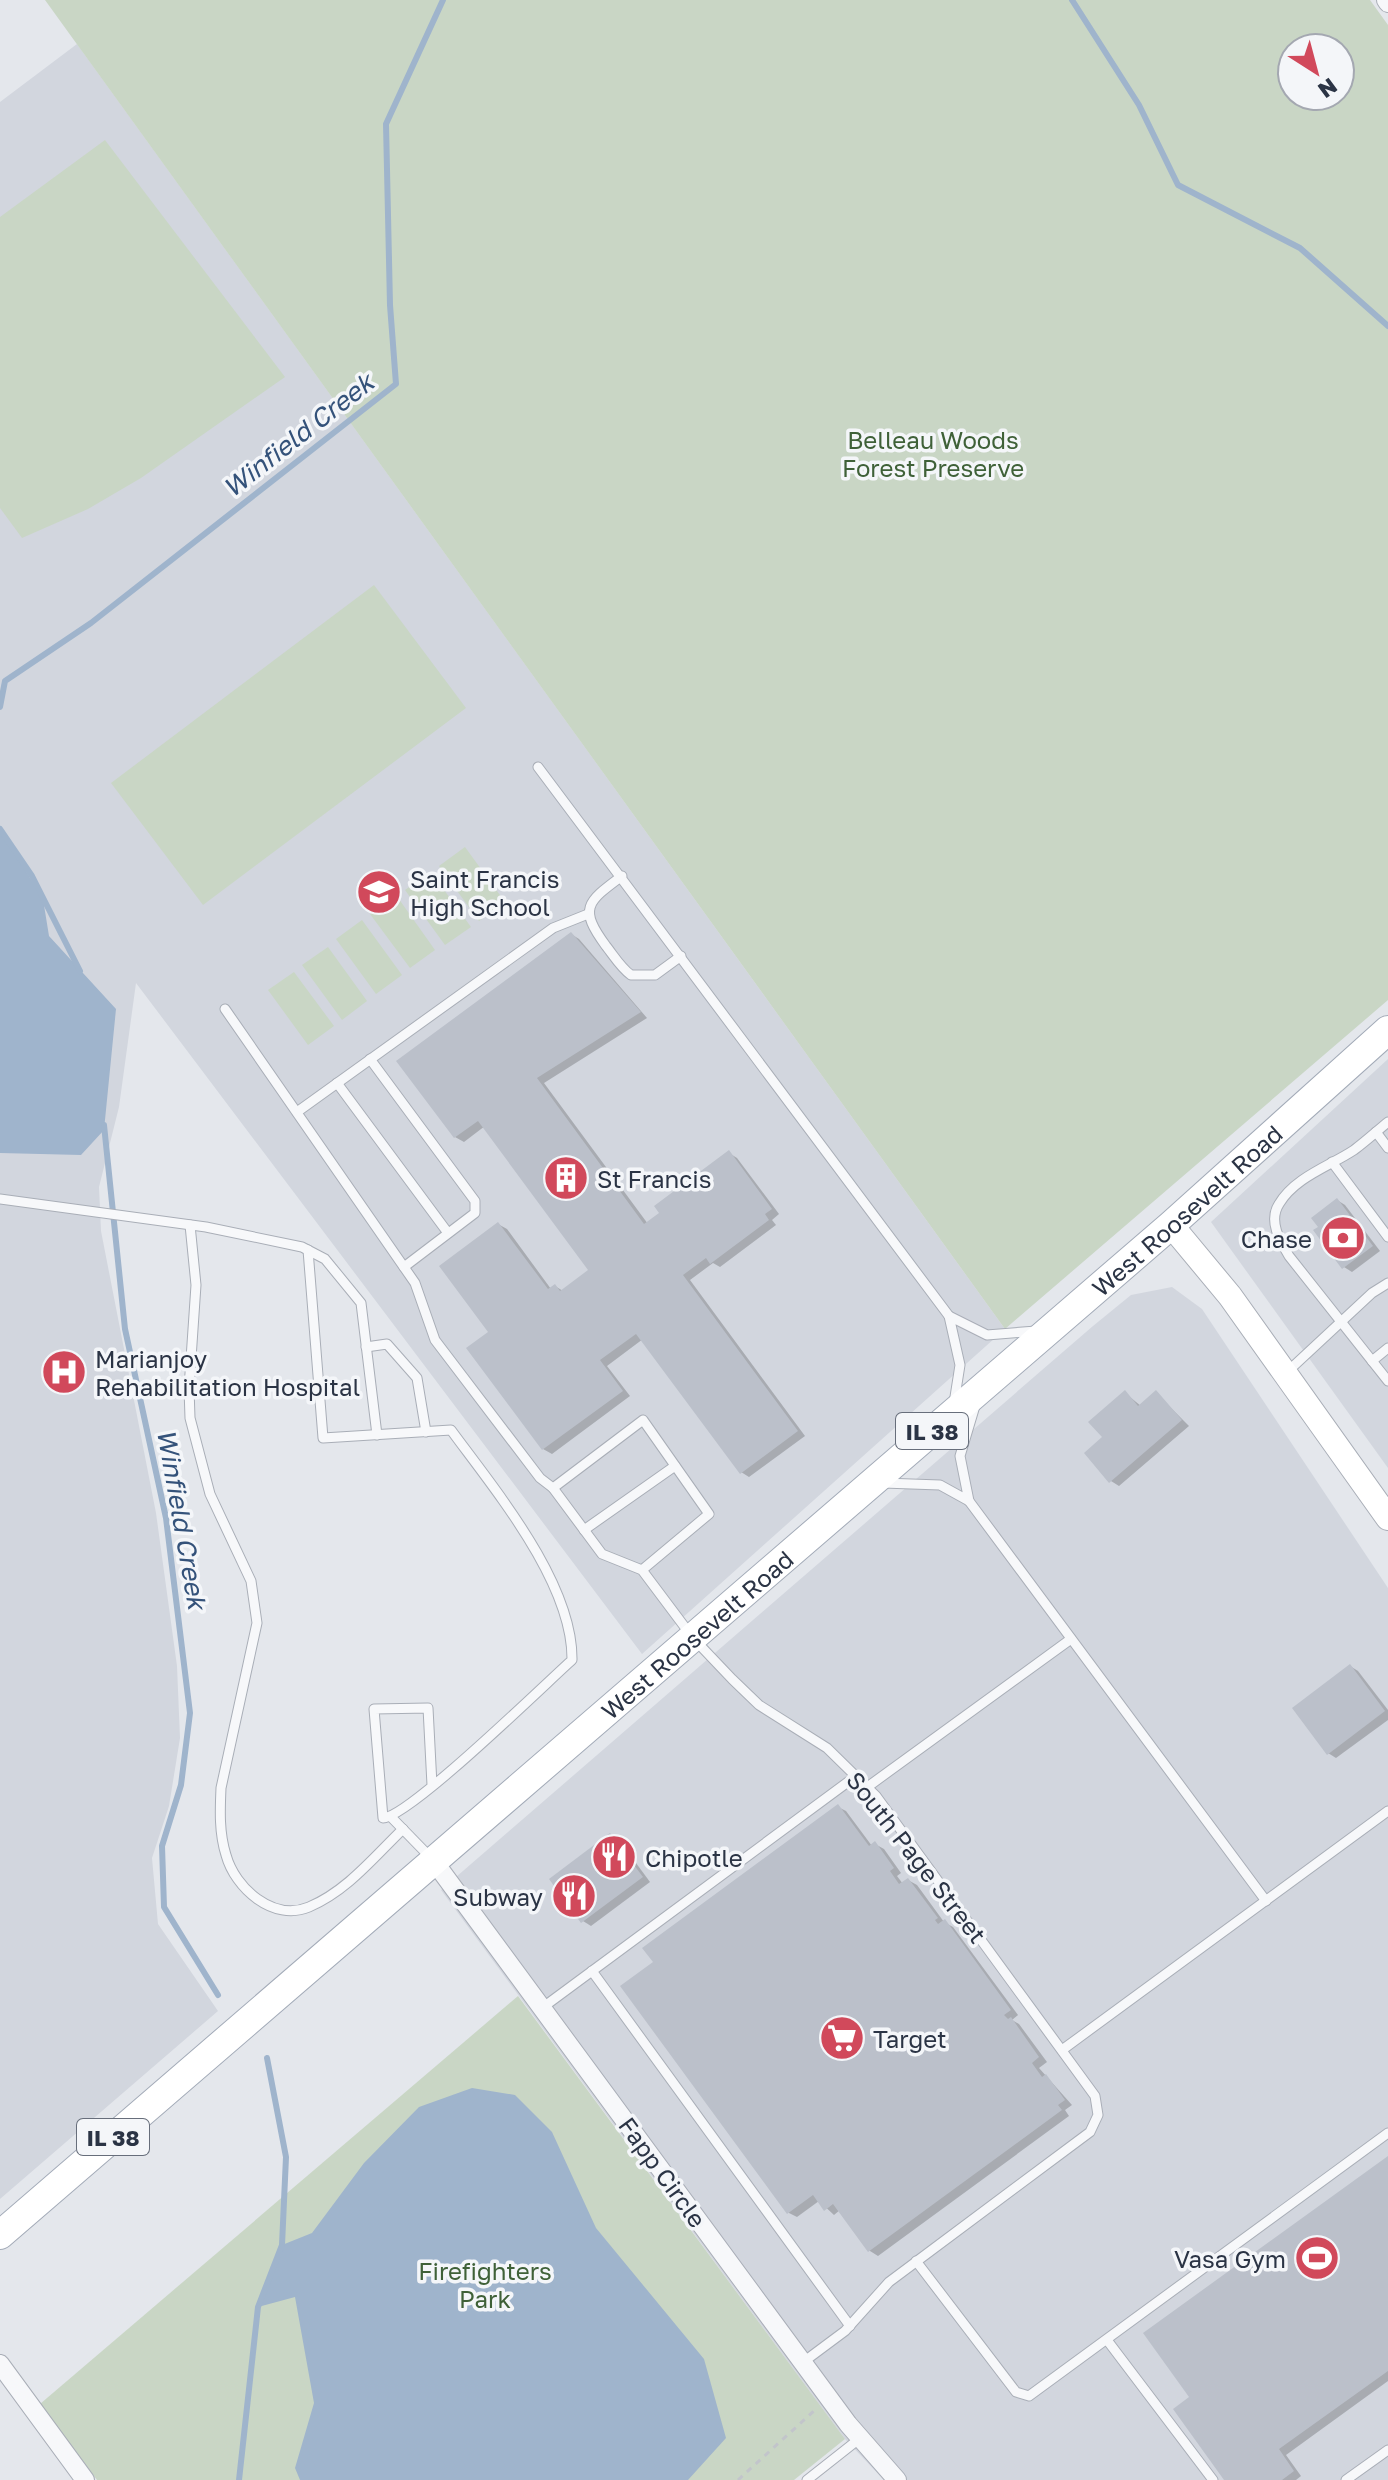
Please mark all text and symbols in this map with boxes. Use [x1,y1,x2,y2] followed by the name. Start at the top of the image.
[1276,32,1356,112] north arrow
[1313,73,1343,104] text: N
[217,365,381,503] water label: Winfield Creek
[842,425,1024,482] park label: Belleau Woods Forest Preserve
[410,864,559,921] place label: Saint Francis High School
[355,868,403,916] school or university icon: Saint Francis High School
[1086,1118,1287,1302] street label: West Roosevelt Road
[542,1154,590,1202] building icon: St Francis
[597,1164,711,1193] place label: St Francis
[1319,1214,1367,1262] bank icon: Chase
[1241,1224,1312,1253] place label: Chase
[95,1344,360,1401] place label: Marianjoy Rehabilitation Hospital
[40,1348,88,1396] hospital icon: Marianjoy Rehabilitation Hospital
[896,1413,968,1449] road number: IL 38
[151,1426,214,1614] water label: Winfield Creek
[595,1543,799,1725] street label: West Roosevelt Road
[841,1766,993,1948] street label: South Page Street
[590,1833,638,1881] restaurant icon: Chipotle
[645,1843,743,1872] place label: Chipotle
[550,1872,598,1920] restaurant icon: Subway
[453,1882,543,1911] place label: Subway
[818,2014,866,2062] supermarket icon: Target
[873,2024,947,2053] place label: Target
[613,2111,713,2233] street label: Fapp Circle
[77,2119,149,2155] road number: IL 38
[1293,2234,1341,2282] sports icon: Vasa Gym
[1174,2244,1286,2273] place label: Vasa Gym
[418,2256,552,2313] park label: Firefighters Park

